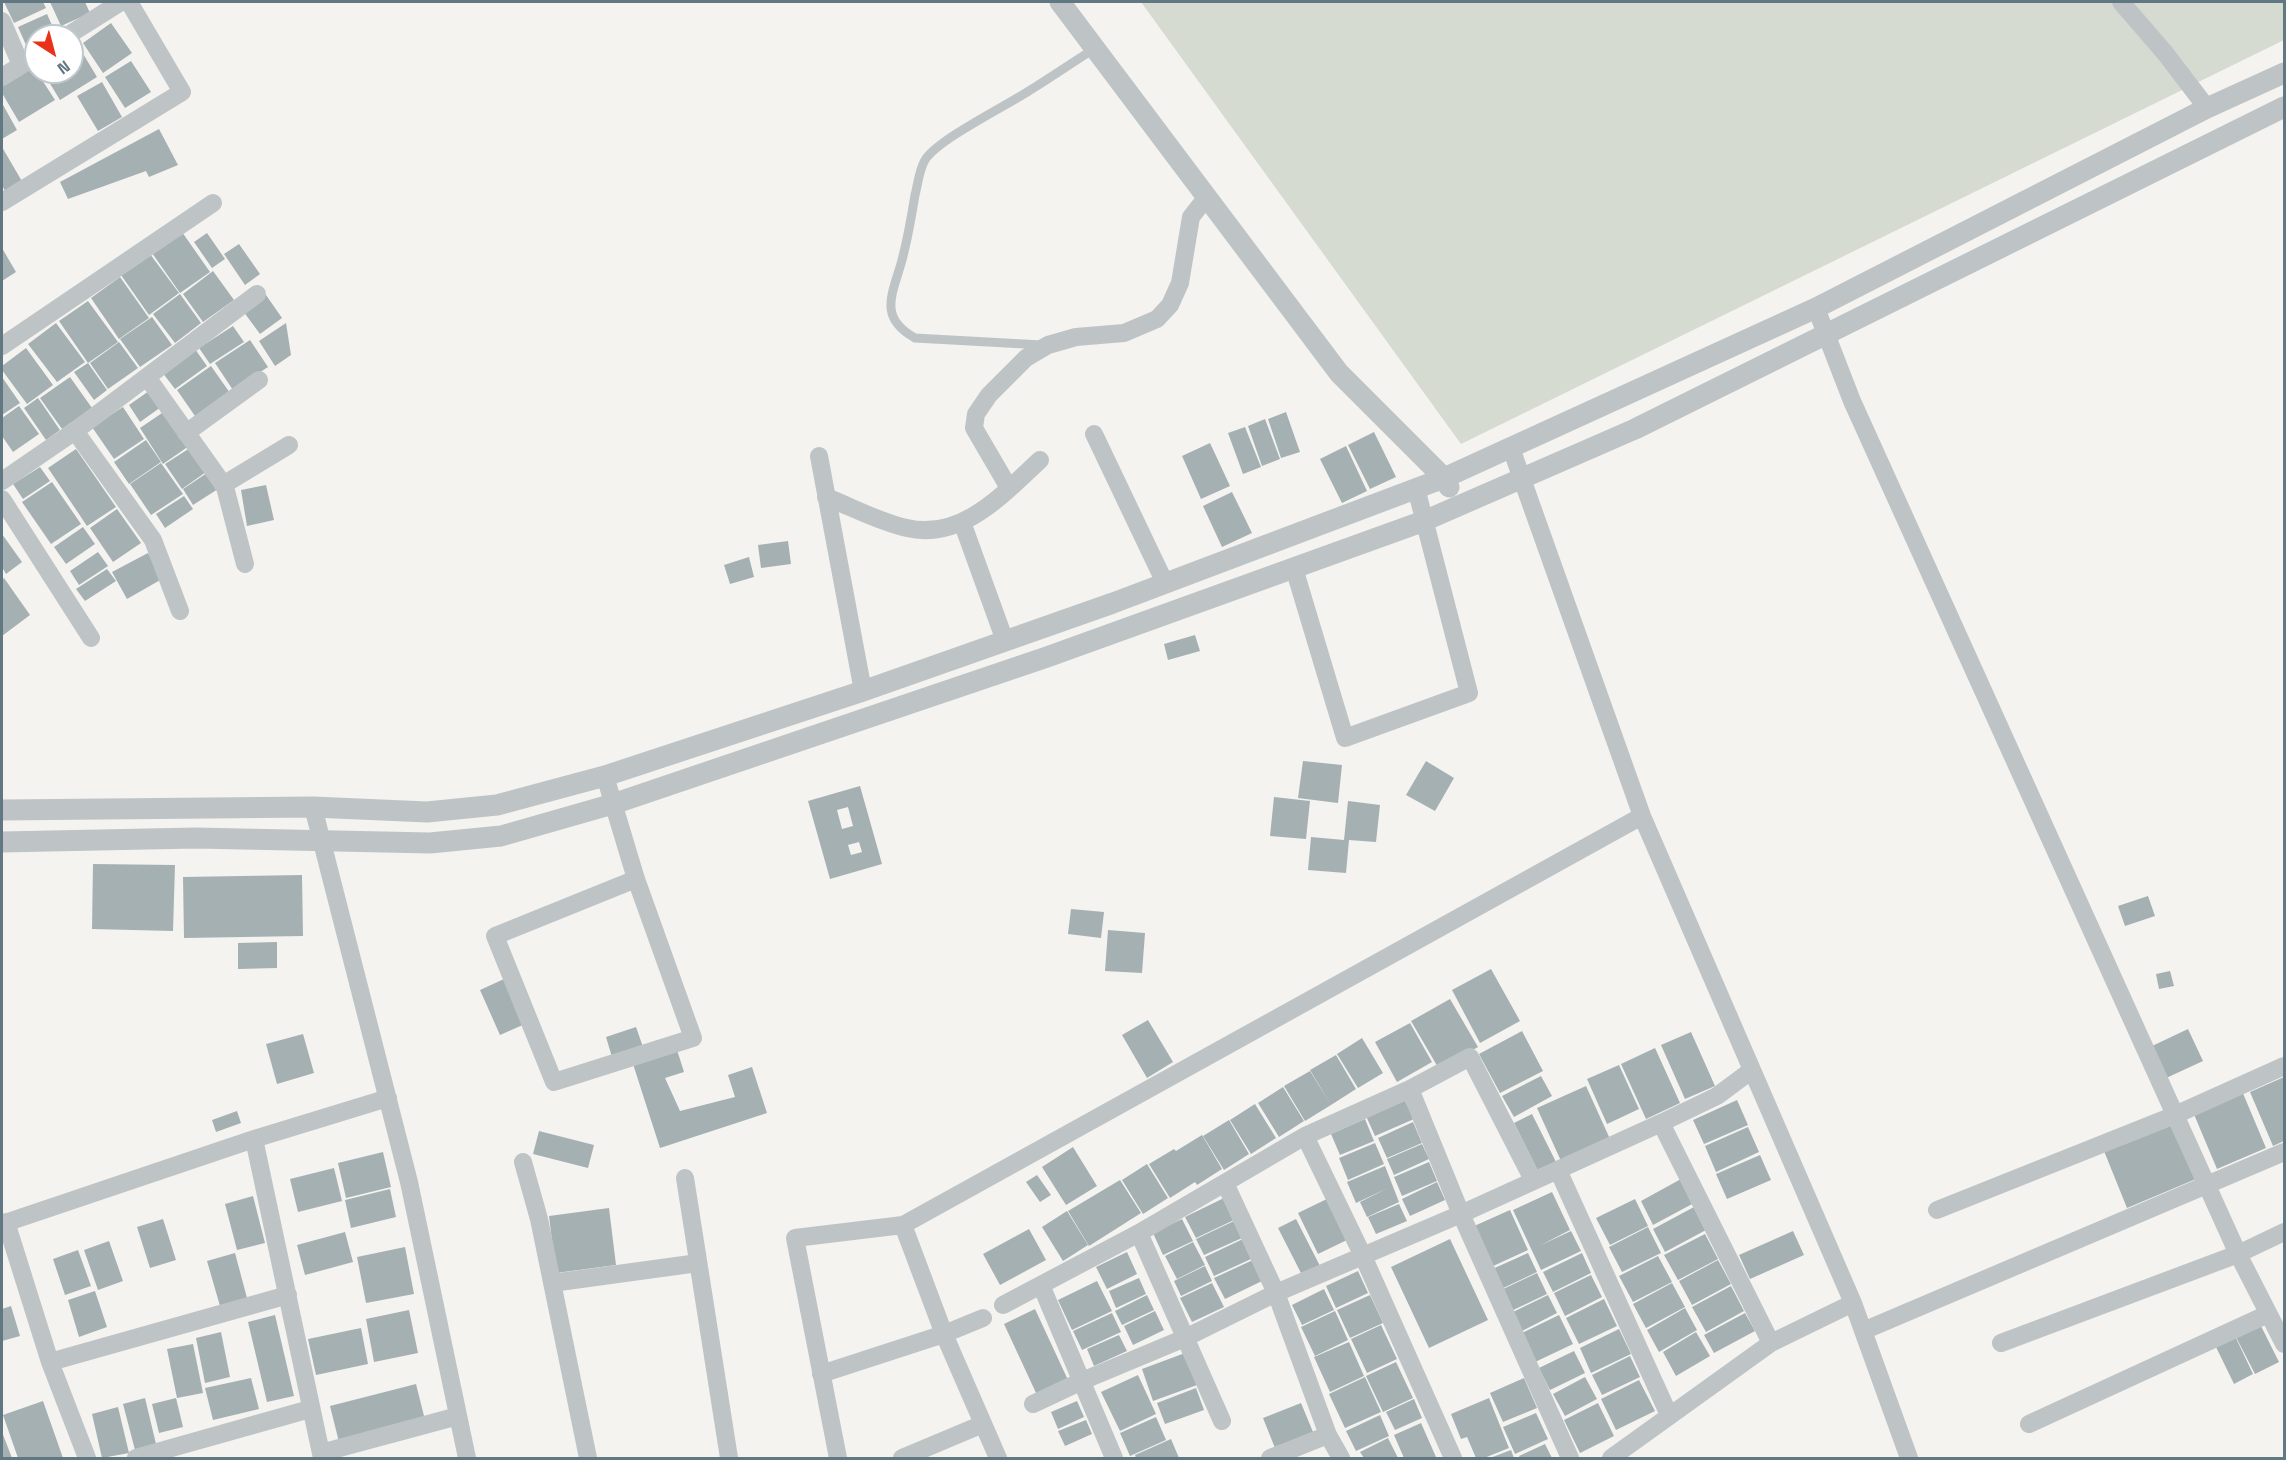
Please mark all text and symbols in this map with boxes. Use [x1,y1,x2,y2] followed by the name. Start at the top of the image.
[24,24,84,84] north arrow
[53,56,74,79] text: N

